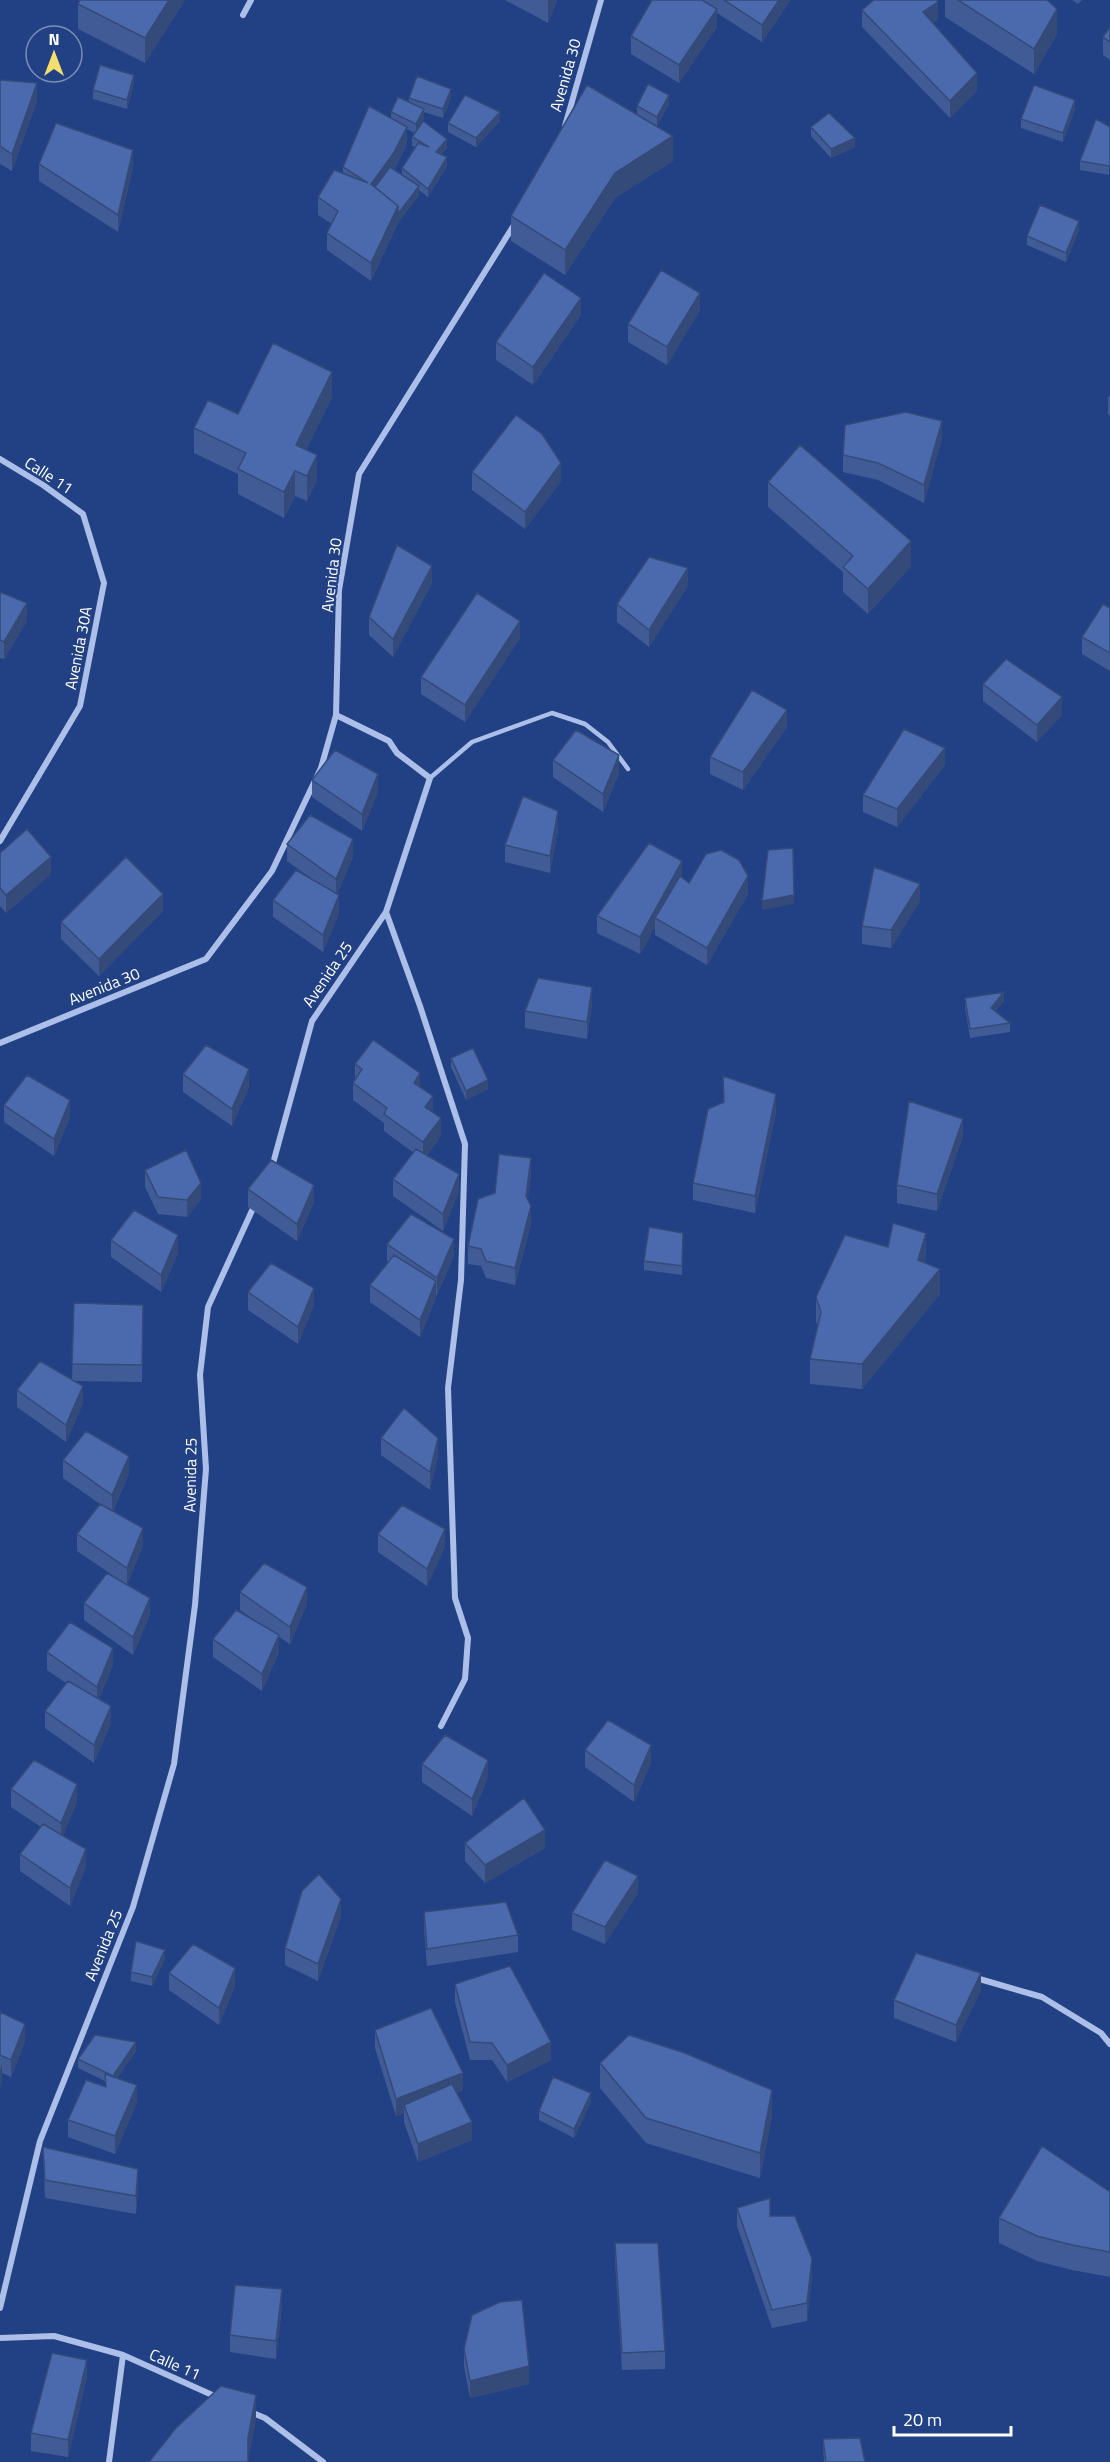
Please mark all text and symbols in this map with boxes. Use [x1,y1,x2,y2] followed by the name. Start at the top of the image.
[24,24,84,84] north arrow
[48,27,60,51] text: N
[543,36,587,114] street label: Avenida 30
[20,450,78,500] street label: Calle 11
[315,536,347,614] street label: Avenida 30
[58,604,98,692] street label: Avenida 30A
[296,936,358,1012] street label: Avenida 25
[65,961,143,1011] street label: Avenida 30
[177,1437,203,1513] street label: Avenida 25
[78,1906,128,1984] street label: Avenida 25
[146,2342,204,2386] street label: Calle 11
[894,2399,1011,2437] scale bar
[903,2406,942,2433] text: 20 m

